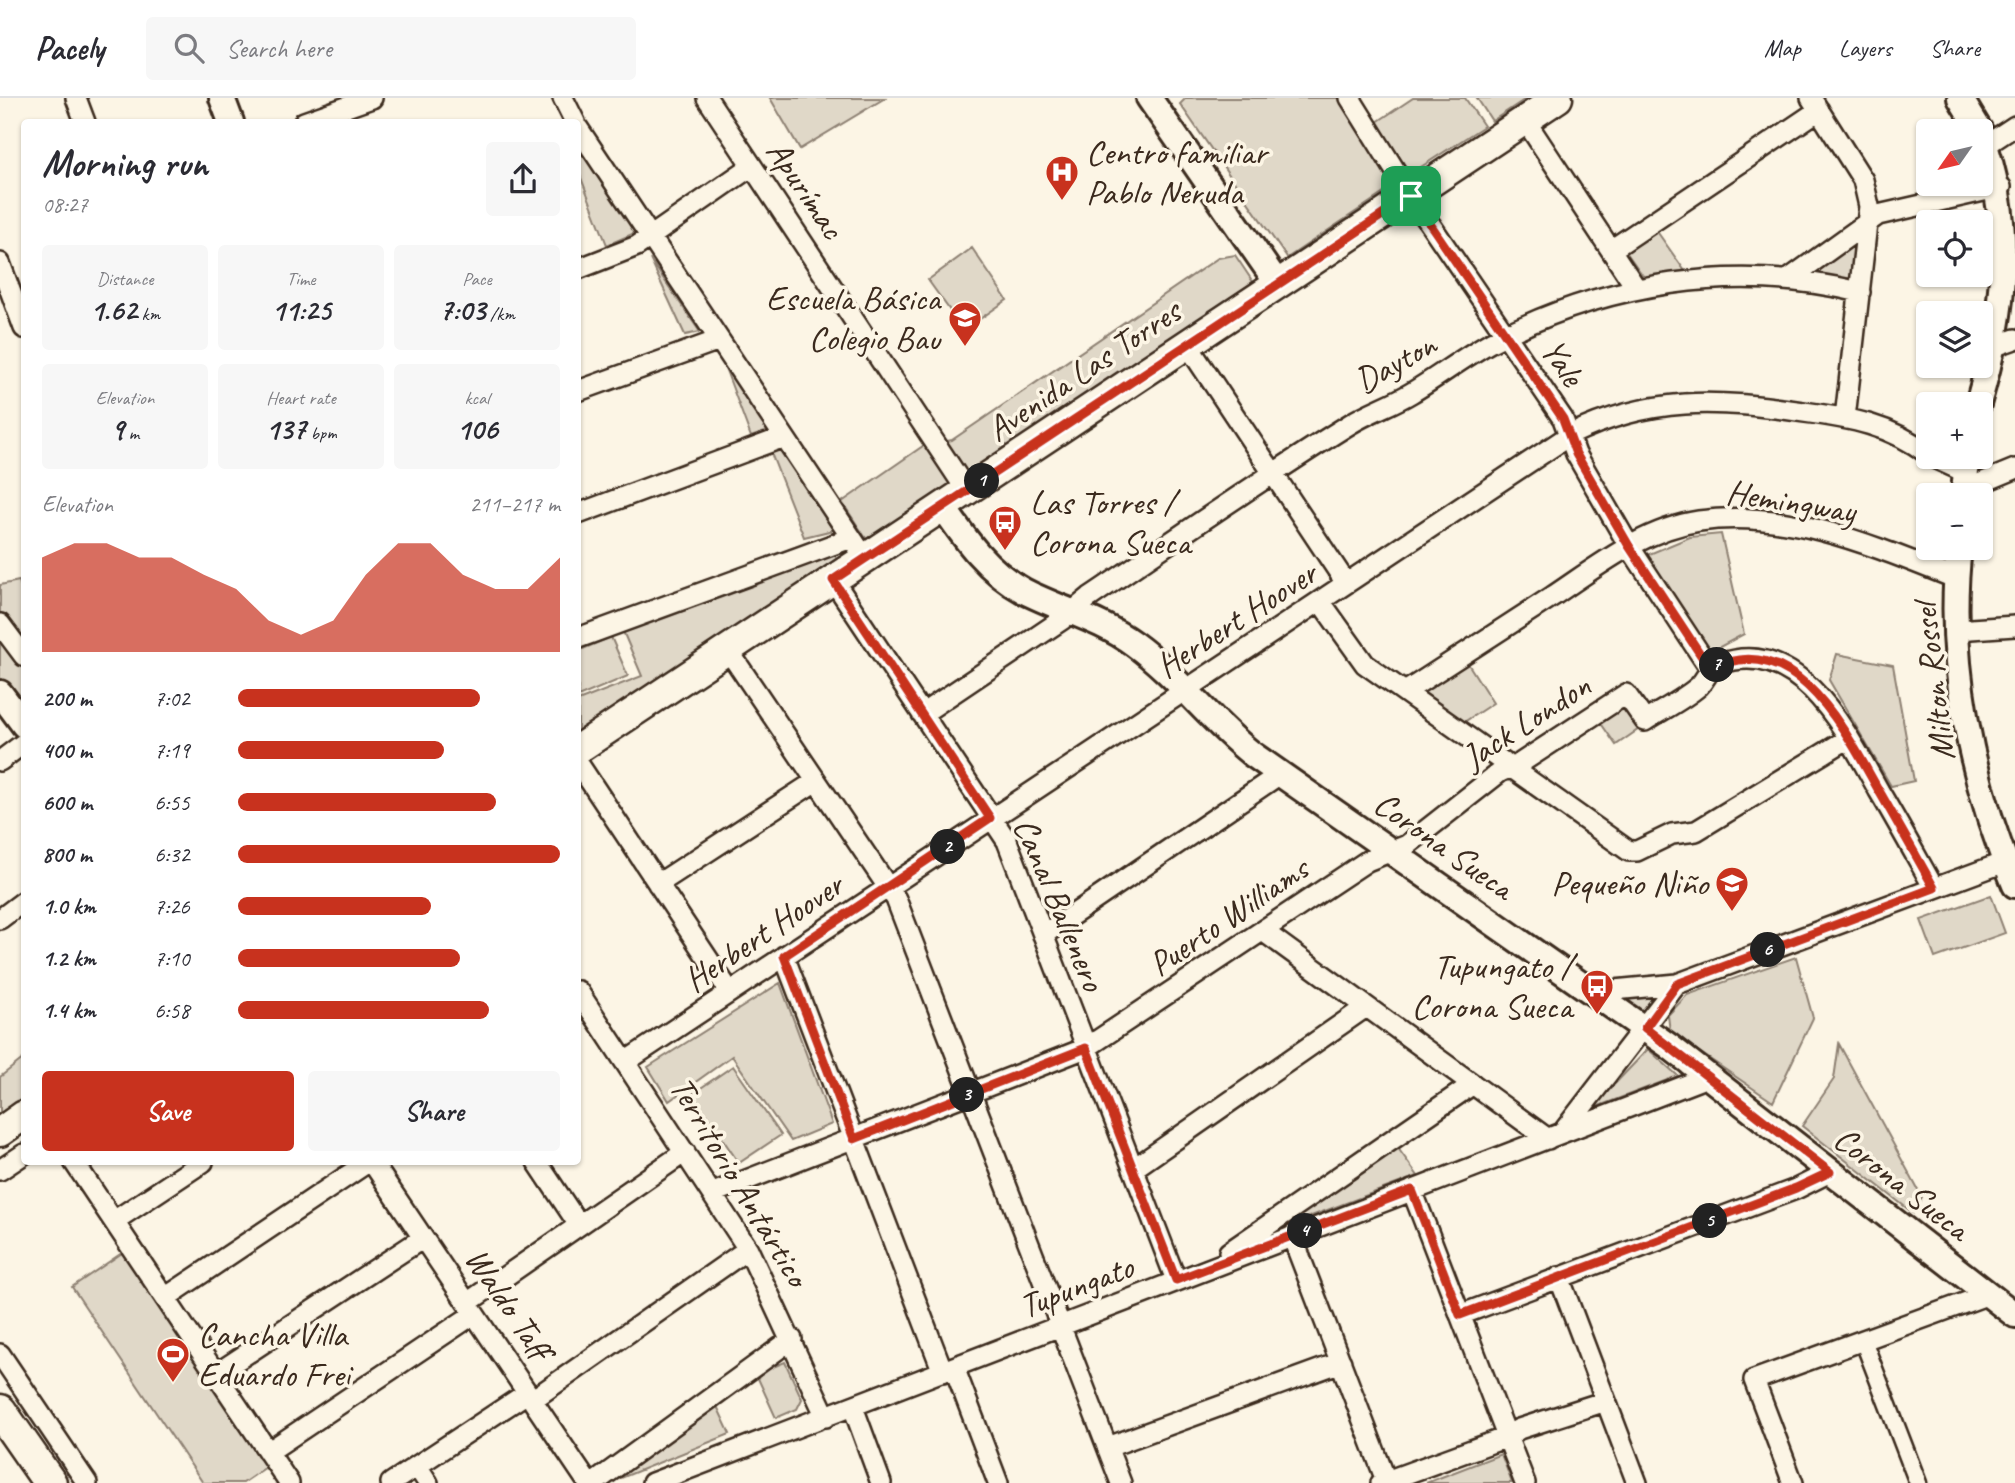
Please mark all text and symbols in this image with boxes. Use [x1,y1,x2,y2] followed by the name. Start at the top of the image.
[146,17,636,80] search box
[35,27,104,69] text: Pacely
[170,29,208,67] icon: search
[226,32,332,65] text: Search here
[1764,33,1801,63] text: Map
[1839,33,1892,63] text: Layers
[1930,33,1980,63] text: Share
[1916,119,1993,196] north arrow
[1916,119,1993,560] map controls
[1086,130,1270,215] place label: Centro familiar Pablo Neruda
[756,131,856,249] street label: Apurímac
[42,140,208,187] text: Morning run
[486,142,560,216] button: share
[1043,153,1081,202] hospital icon: Centro familiar Pablo Neruda
[1381,166,1441,226] pin
[1392,177,1430,215] icon: arrive
[42,190,88,219] text: 08:27
[1916,210,1993,287] button: locate
[97,267,153,291] text: Distance
[286,267,316,291] text: Time
[462,267,492,291] text: Pace
[766,276,942,361] place label: Escuela Básica Colegio Bau
[978,287,1191,452] street label: Avenida Las Torres
[90,291,137,329] text: 1.62
[271,291,331,329] text: 11:25
[439,291,485,329] text: 7:03
[946,299,984,348] school or university icon: Escuela Básica Colegio Bau
[1916,301,1993,378] button: layers
[137,302,160,326] text: km
[485,302,515,326] text: /km
[1347,321,1446,403] street label: Dayton
[1531,330,1596,397] street label: Yale
[96,386,154,410] text: Elevation
[266,386,336,410] text: Heart rate
[464,386,490,410] text: kcal
[1916,392,1993,469] button: +
[111,410,124,448] text: 9
[265,410,306,448] text: 137
[456,410,498,448] text: 106
[124,421,139,445] text: m
[306,421,337,445] text: bpm
[964,464,1000,498] pin: 1
[977,468,986,492] text: 1
[1723,469,1861,534] street label: Hemingway
[1030,480,1193,565] place label: Las Torres / Corona Sueca
[1916,483,1993,560] button: −
[42,490,113,519] text: Elevation
[469,490,560,519] text: 211–217 m
[986,503,1024,552] bus stop icon: Las Torres / Corona Sueca
[1147,549,1327,688] street label: Herbert Hoover
[1901,595,1965,763] street label: Milton Rossel
[1700,648,1734,682] pin: 7
[1712,652,1721,676] text: 7
[1452,663,1599,781] street label: Jack London
[42,684,92,713] text: 200 m
[154,684,190,713] text: 7:02
[42,736,92,765] text: 400 m
[154,736,190,765] text: 7:19
[1365,781,1524,911] street label: Corona Sueca
[42,788,92,817] text: 600 m
[154,788,190,817] text: 6:55
[1003,811,1117,999] street label: Canal Ballenero
[930,830,965,864] pin: 2
[943,834,952,858] text: 2
[42,840,92,869] text: 800 m
[154,840,190,869] text: 6:32
[1140,845,1319,986] street label: Puerto Williams
[675,861,854,1002] street label: Herbert Hoover
[1551,861,1710,906] place label: Pequeño Niño
[1713,864,1751,913] school or university icon: Pequeño Niño
[42,892,96,921] text: 1.0 km
[154,892,190,921] text: 7:26
[1750,932,1786,968] pin: 6
[1763,937,1772,961] text: 6
[42,944,96,973] text: 1.2 km
[154,944,190,973] text: 7:10
[1412,944,1578,1029] place label: Tupungato / Corona Sueca
[1578,967,1616,1016] bus stop icon: Tupungato / Corona Sueca
[42,996,96,1025] text: 1.4 km
[154,996,190,1025] text: 6:58
[659,1068,822,1297] street label: Territorio Antártico
[42,1071,294,1151] button: Save
[308,1071,560,1151] button: Share
[950,1077,984,1112] pin: 3
[962,1082,971,1106] text: 3
[1825,1116,1981,1252] street label: Corona Sueca
[1692,1204,1728,1238] pin: 5
[1705,1208,1714,1232] text: 5
[1288,1214,1322,1248] pin: 4
[1300,1218,1309,1242] text: 4
[455,1239,566,1374] street label: Waldo Taff
[1013,1244,1141,1329] street label: Tupungato
[198,1312,355,1397] place label: Cancha Villa Eduardo Frei
[154,1335,192,1384] sports icon: Cancha Villa Eduardo Frei

